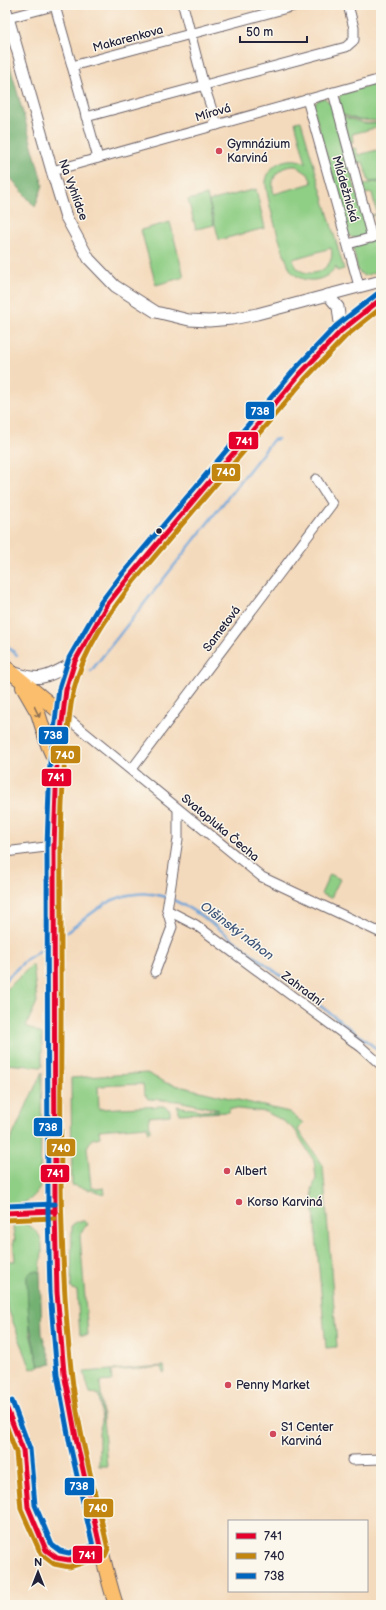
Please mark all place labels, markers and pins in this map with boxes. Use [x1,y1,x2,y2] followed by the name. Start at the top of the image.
[227,137,290,166] place label: Gymnázium Karviná
[214,146,224,156] marker: Gymnázium Karviná
[154,526,164,536] unlabelled marker
[235,1164,267,1179] place label: Albert
[222,1166,232,1176] marker: Albert
[247,1195,323,1210] place label: Korso Karviná
[234,1197,244,1207] marker: Korso Karviná
[236,1378,310,1393] place label: Penny Market
[223,1380,233,1390] marker: Penny Market
[281,1420,334,1449] place label: S1 Center Karviná
[268,1429,278,1439] marker: S1 Center Karviná

